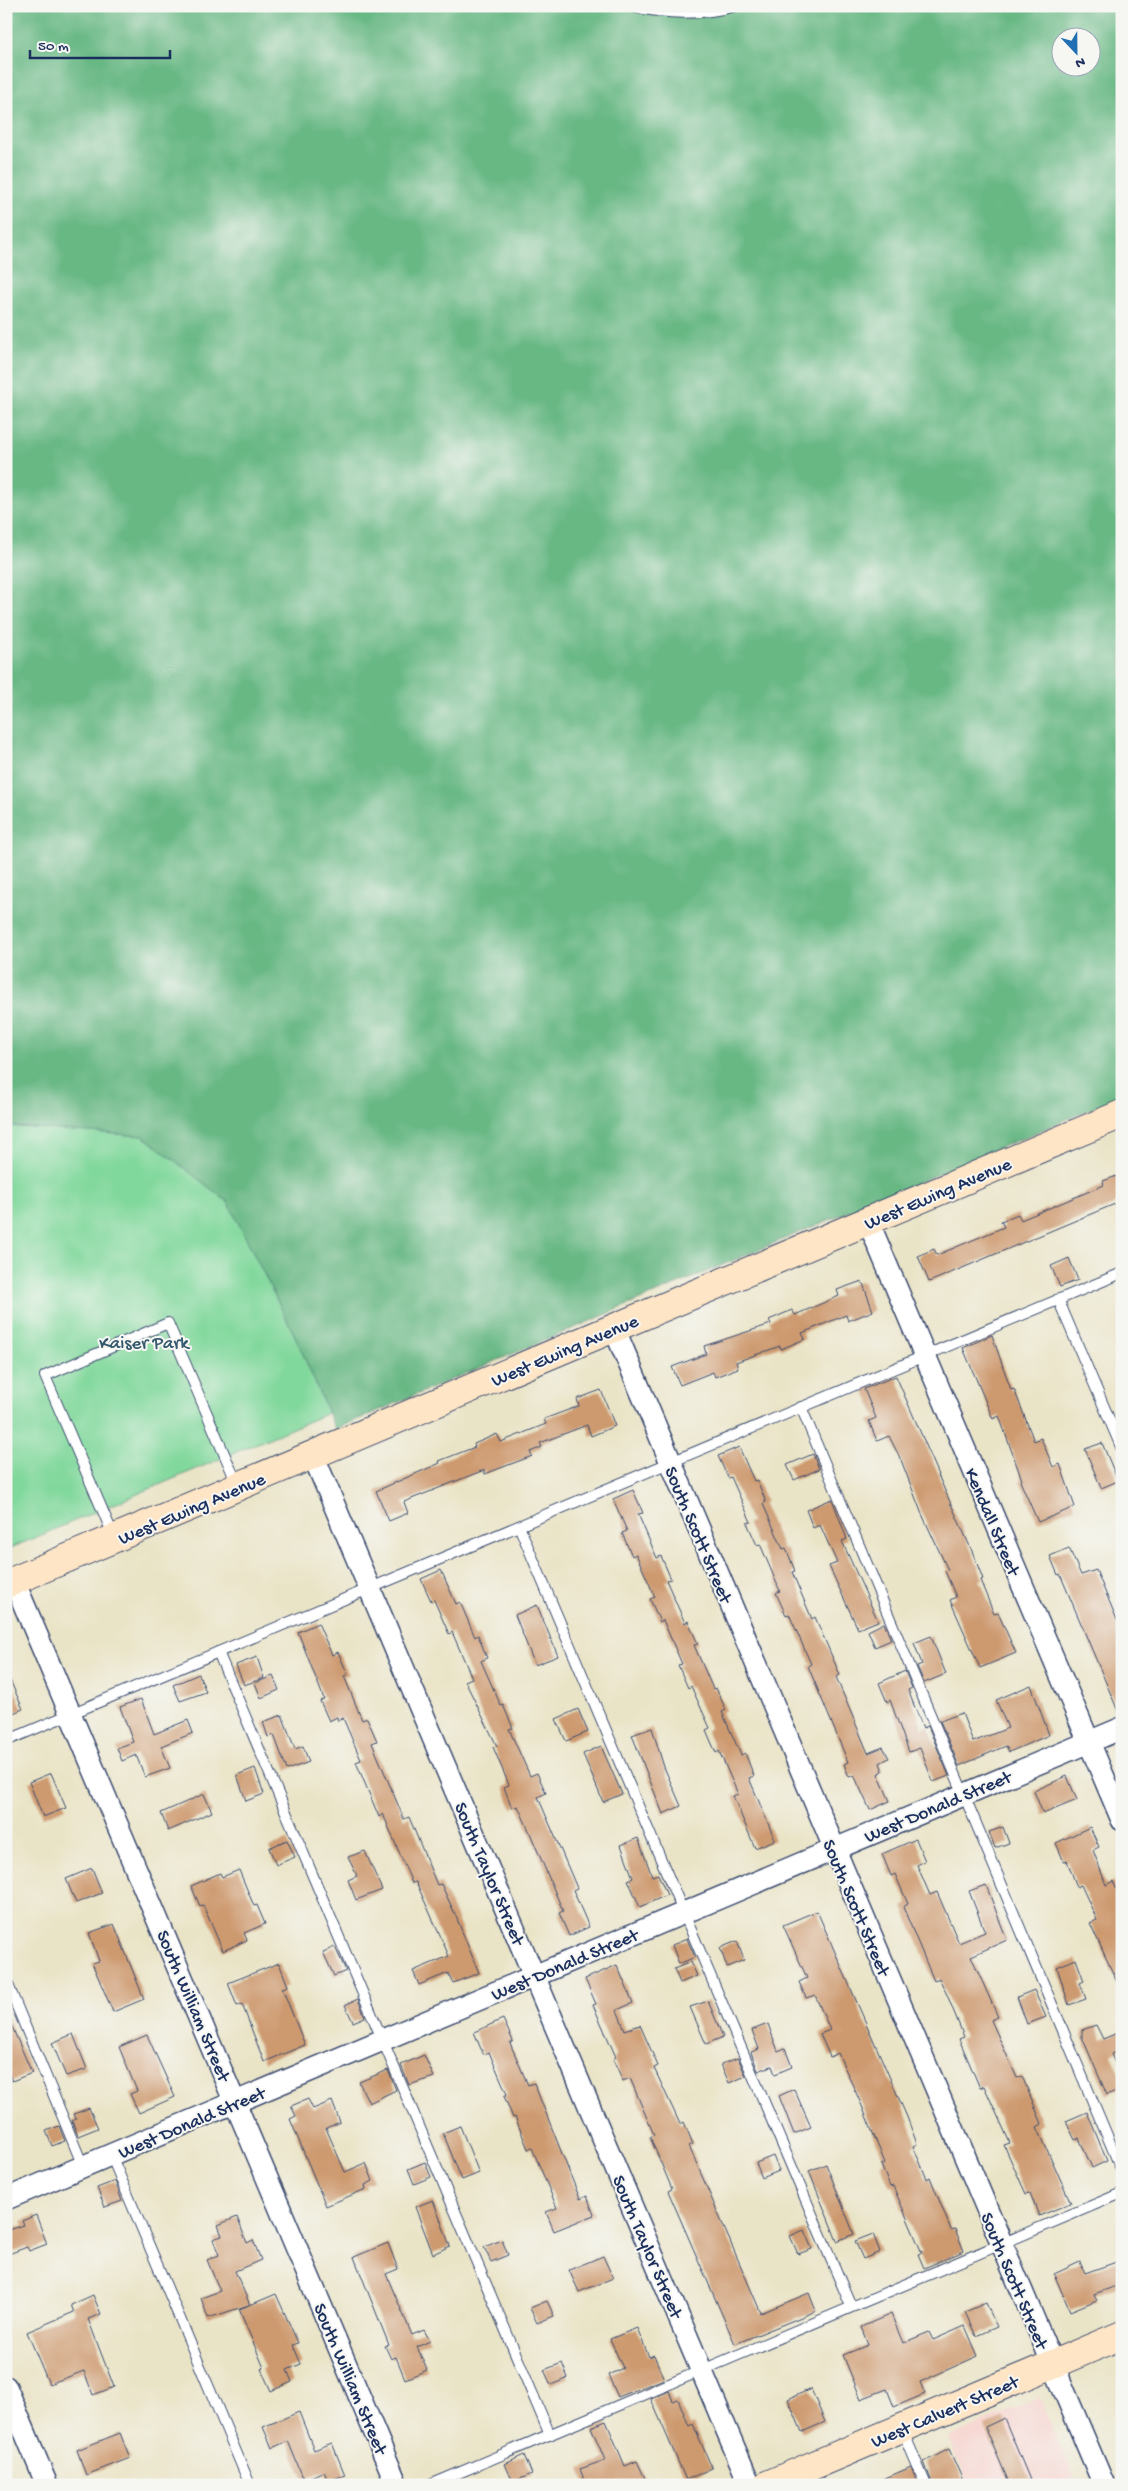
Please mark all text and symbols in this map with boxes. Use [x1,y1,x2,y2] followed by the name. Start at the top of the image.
[30,28,170,60] scale bar
[1050,28,1100,78] north arrow
[38,38,69,56] text: 50 m
[1073,52,1087,71] text: N
[861,1154,1015,1237] street label: West Ewing Avenue
[488,1311,642,1394] street label: West Ewing Avenue
[99,1333,190,1356] park label: Kaiser Park
[658,1464,737,1609] street label: South Scott Street
[958,1465,1025,1582] street label: Kendall Street
[115,1469,269,1552] street label: West Ewing Avenue
[861,1766,1017,1850] street label: West Donald Street
[447,1799,529,1951] street label: South Taylor Street
[816,1837,895,1982] street label: South Scott Street
[488,1924,644,2008] street label: West Donald Street
[150,1927,235,2087] street label: South William Street
[115,2082,271,2166] street label: West Donald Street
[605,2172,687,2324] street label: South Taylor Street
[974,2210,1053,2355] street label: South Scott Street
[307,2300,392,2460] street label: South William Street
[868,2371,1025,2455] street label: West Calvert Street

